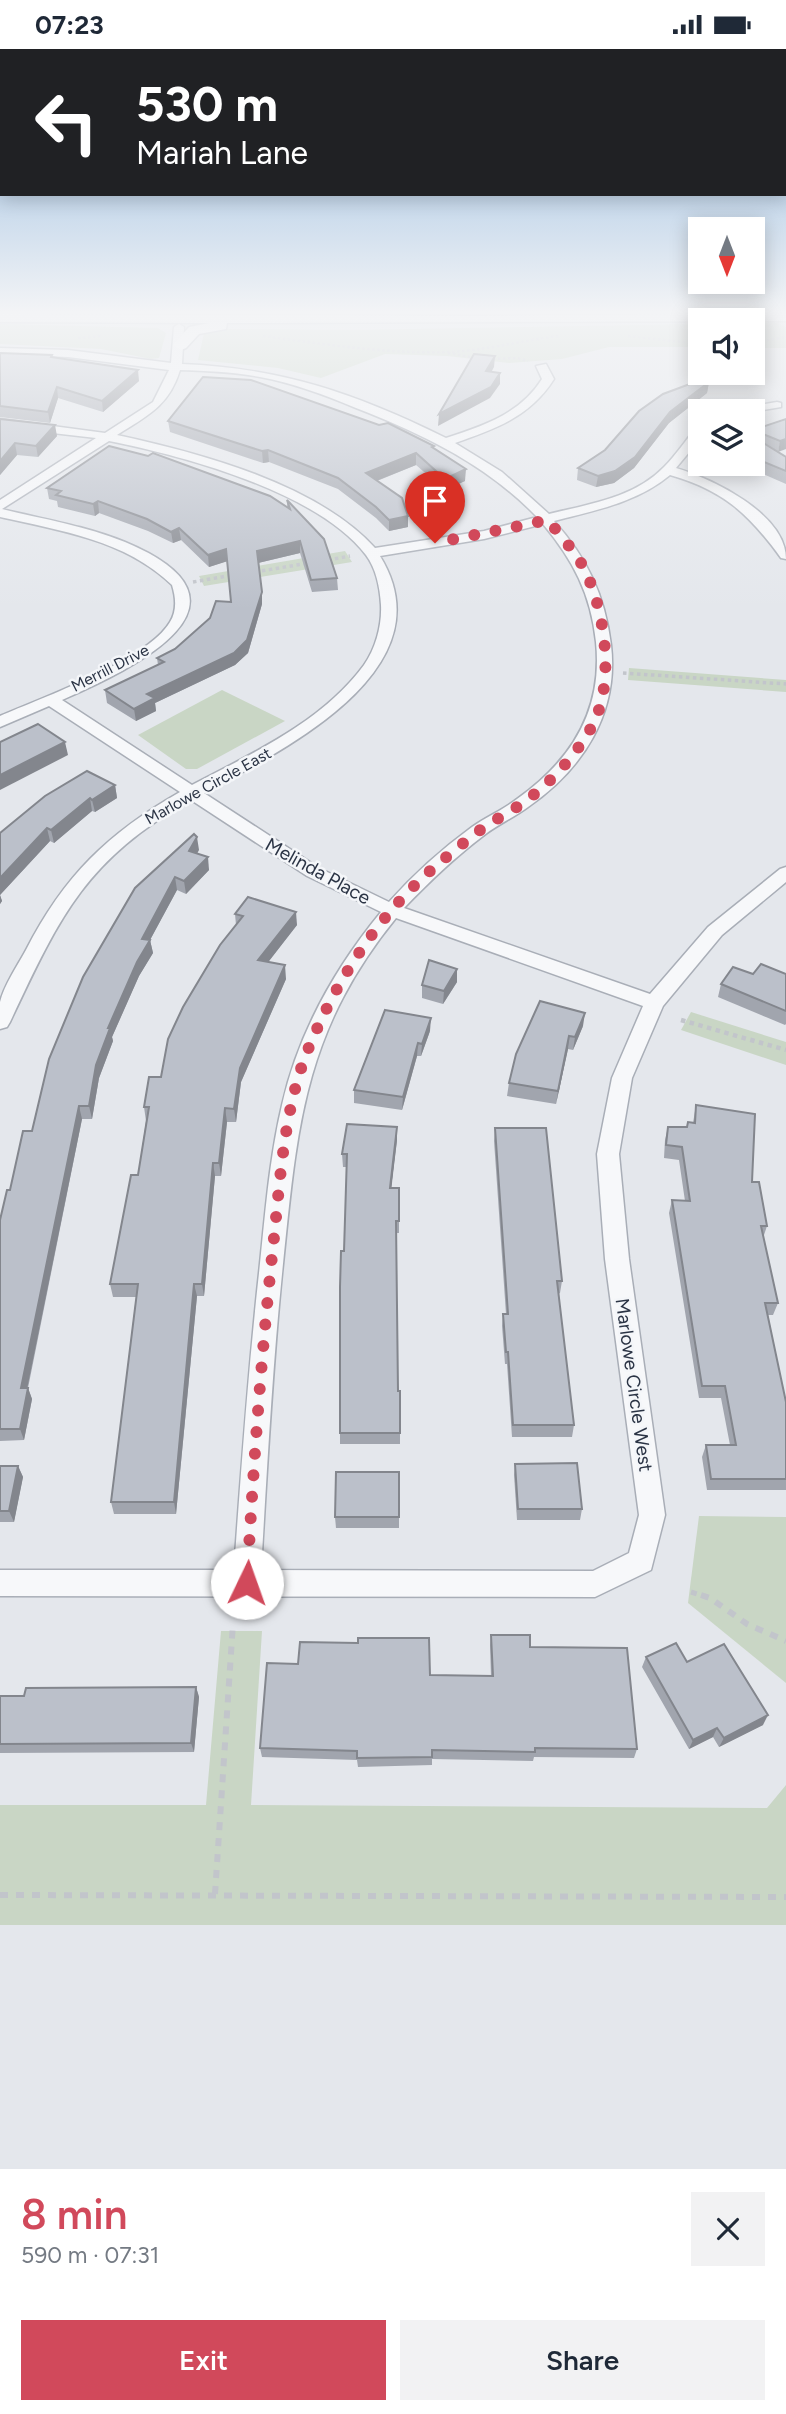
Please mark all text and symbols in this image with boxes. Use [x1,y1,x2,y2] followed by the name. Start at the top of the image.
[35,9,104,41] text: 07:23
[136,74,278,133] text: 530 m
[21,77,112,168] icon: left
[136,134,308,172] text: Mariah Lane
[688,217,765,294] north arrow
[688,217,765,476] map controls
[688,308,765,385] button: sound
[688,399,765,476] button: layers
[405,471,465,543] pin
[416,482,454,520] icon: arrive
[68,640,152,696] street label: Merrill Drive
[142,743,274,829] street label: Marlowe Circle East
[261,833,375,909] street label: Melinda Place
[610,1297,658,1473] street label: Marlowe Circle West
[210,1546,284,1620] position arrow
[21,2189,127,2240] text: 8 min
[691,2192,765,2266] button: close
[21,2241,159,2269] text: 590 m · 07:31
[21,2320,386,2400] button: Exit
[400,2320,765,2400] button: Share

